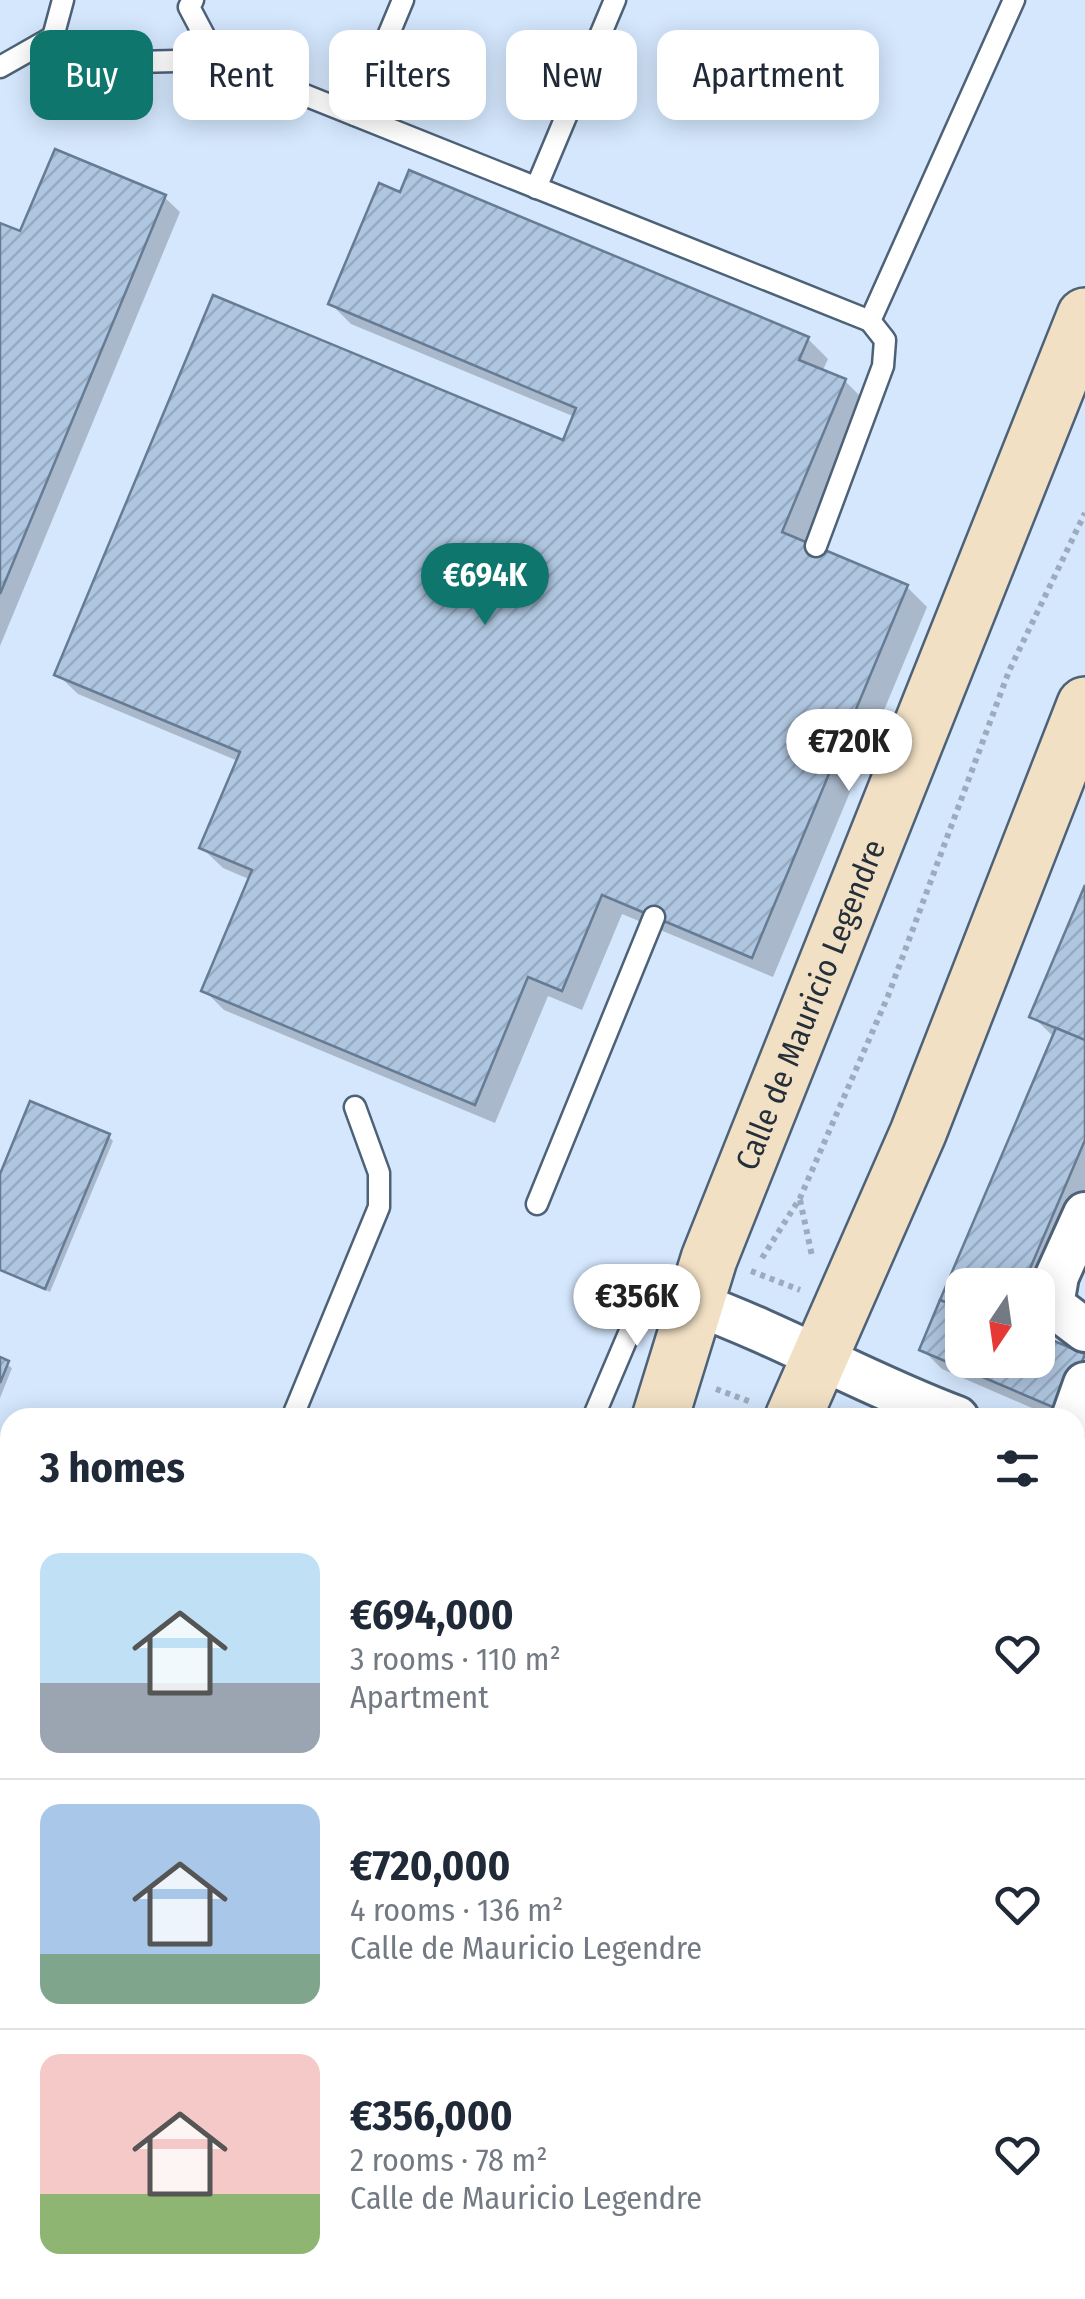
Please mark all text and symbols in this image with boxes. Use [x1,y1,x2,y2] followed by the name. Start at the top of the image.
[30,30,153,120] chip: Buy
[173,30,309,120] chip: Rent
[329,30,486,120] chip: Filters
[506,30,637,120] chip: New
[657,30,879,120] chip: Apartment
[415,543,555,628] pin: €694K
[443,556,527,594] text: €694K
[779,709,919,794] pin: €720K
[808,722,890,760] text: €720K
[727,834,893,1175] street label: Calle de Mauricio Legendre
[567,1264,707,1349] pin: €356K
[945,1268,1055,1378] north arrow
[945,1268,1055,1378] map controls
[595,1277,679,1315] text: €356K
[990,1441,1045,1496] icon: filters
[40,1443,185,1493] text: 3 homes
[350,1590,514,1640] text: €694,000
[120,1593,240,1713] icon: home
[990,1626,1045,1681] icon: heart
[350,1640,561,1678] text: 3 rooms · 110 m²
[350,1678,489,1716] text: Apartment
[350,1841,510,1891] text: €720,000
[120,1844,240,1964] icon: home
[990,1877,1045,1932] icon: heart
[350,1891,563,1929] text: 4 rooms · 136 m²
[350,1929,702,1967] text: Calle de Mauricio Legendre
[350,2091,513,2141] text: €356,000
[120,2094,240,2214] icon: home
[990,2127,1045,2182] icon: heart
[350,2141,548,2179] text: 2 rooms · 78 m²
[350,2179,702,2217] text: Calle de Mauricio Legendre

